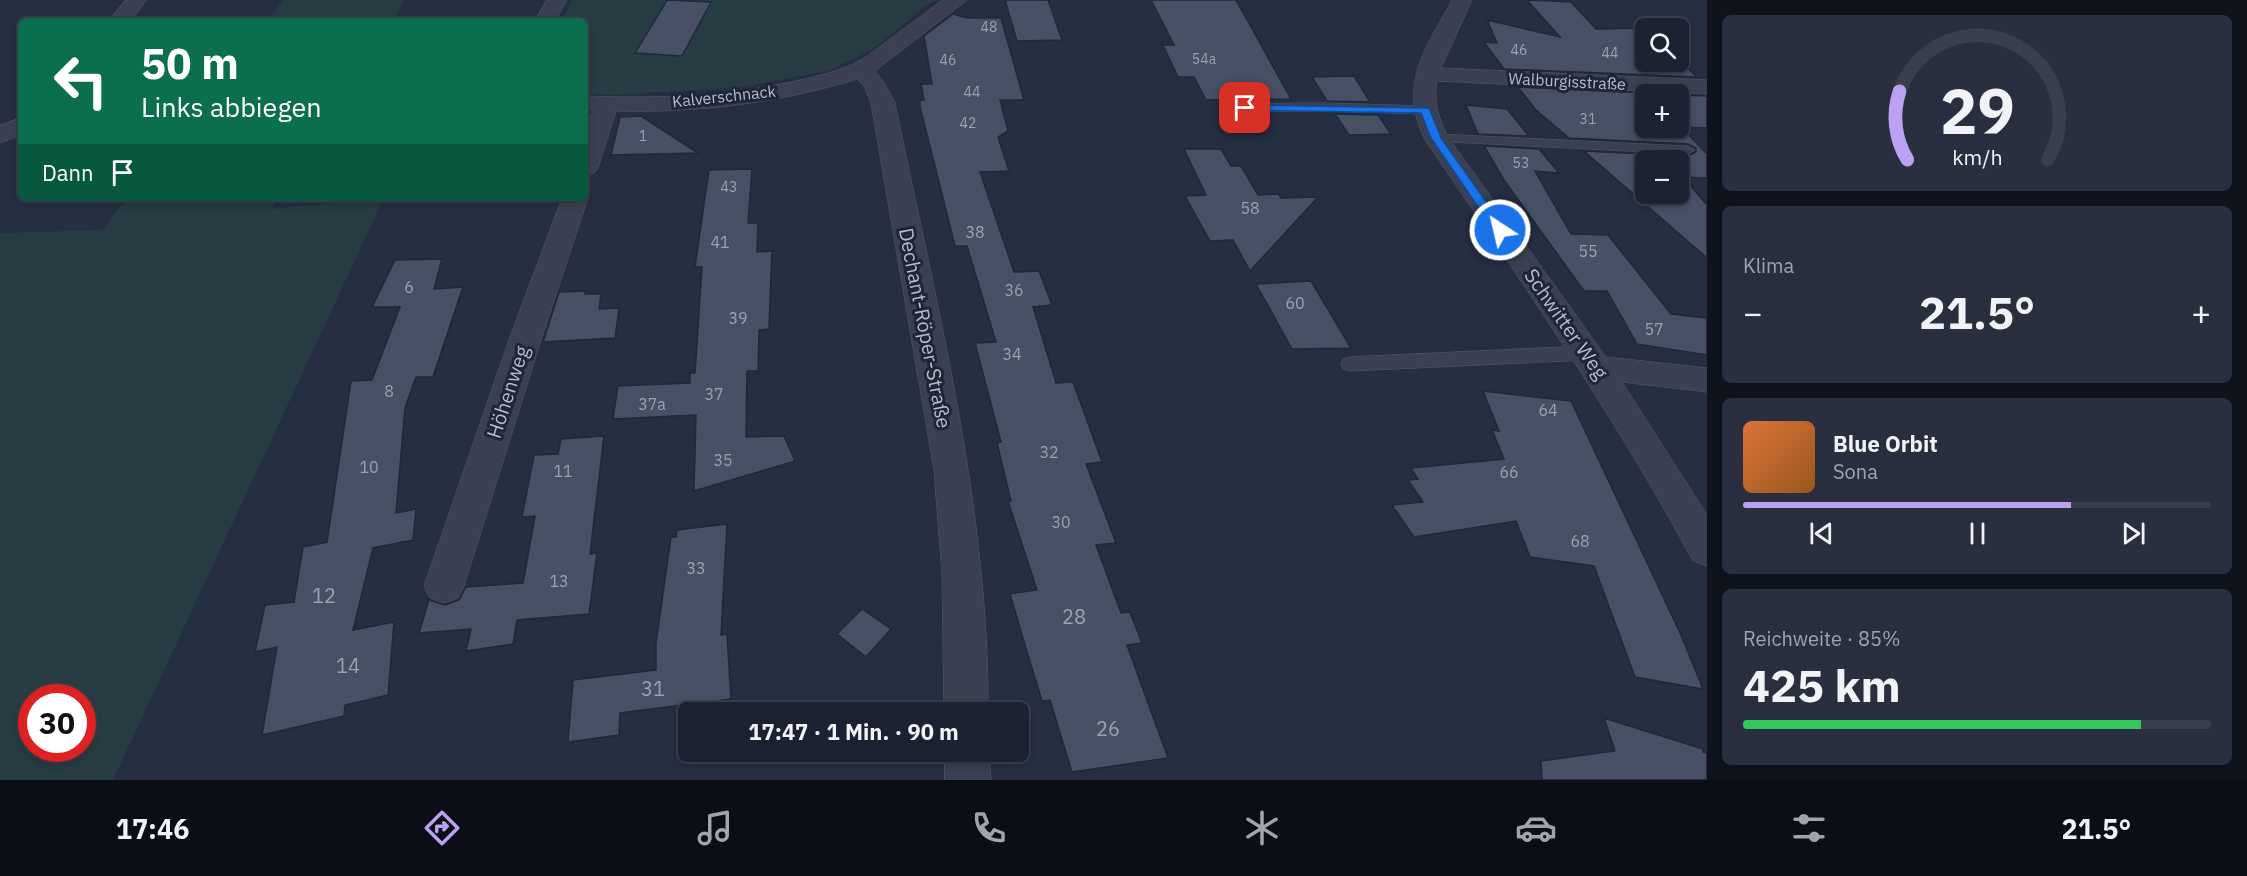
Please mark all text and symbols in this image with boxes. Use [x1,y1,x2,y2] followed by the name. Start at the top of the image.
[981,18,997,36] house number: 48
[1635,18,1689,204] map controls
[1635,18,1689,72] button: search
[141,36,239,91] text: 50 m
[1511,41,1527,59] house number: 46
[42,42,120,120] icon: left
[1602,44,1618,62] house number: 44
[1192,50,1217,68] house number: 54a
[940,51,956,69] house number: 46
[1508,68,1626,94] street label: Walburgisstraße
[1940,70,2014,151] text: 29
[671,81,777,111] street label: Kalverschnack
[1219,82,1270,133] pin
[964,83,980,101] house number: 44
[1635,84,1689,138] button: +
[141,89,322,124] text: Links abbiegen
[1228,91,1261,124] icon: arrive
[1580,110,1596,128] house number: 31
[960,114,976,132] house number: 42
[639,127,647,145] house number: 1
[1952,144,2002,172] text: km/h
[1635,150,1689,204] button: −
[1513,154,1529,172] house number: 53
[106,156,139,189] icon: arrive
[42,158,94,187] text: Dann
[721,178,737,196] house number: 43
[1240,198,1260,218] house number: 58
[1468,198,1532,262] position arrow
[965,222,985,242] house number: 38
[893,225,958,430] street label: Dechant-Röper-Straße
[710,232,730,252] house number: 41
[1578,241,1598,261] house number: 55
[1743,252,1794,279] text: Klima
[1518,263,1615,385] street label: Schwitter Weg
[404,277,414,297] house number: 6
[1004,280,1024,300] house number: 36
[1919,283,2035,341] text: 21.5°
[1743,291,1763,334] text: −
[2191,291,2211,334] text: +
[1285,293,1305,313] house number: 60
[728,308,748,328] house number: 39
[1644,319,1664,339] house number: 57
[480,342,535,442] street label: Höhenweg
[1002,344,1022,364] house number: 34
[384,381,394,401] house number: 8
[704,384,724,404] house number: 37
[638,394,666,414] house number: 37a
[1538,400,1558,420] house number: 64
[1833,429,1938,458] text: Blue Orbit
[1039,442,1059,462] house number: 32
[713,450,733,470] house number: 35
[359,457,379,477] house number: 10
[1833,458,1878,485] text: Sona
[553,461,573,481] house number: 11
[1499,462,1519,482] house number: 66
[1051,512,1071,532] house number: 30
[1805,517,1838,550] icon: previous
[1961,517,1994,550] icon: pause
[2117,517,2150,550] icon: next
[1570,531,1590,551] house number: 68
[686,558,706,578] house number: 33
[549,571,569,591] house number: 13
[312,582,336,609] house number: 12
[1062,603,1086,630] house number: 28
[1743,625,1900,652] text: Reichweite · 85%
[336,652,360,679] house number: 14
[1743,656,1901,714] text: 425 km
[641,675,665,702] house number: 31
[18,684,96,762] speed limit sign: 30
[1096,715,1120,742] house number: 26
[748,717,959,746] text: 17:47 · 1 Min. · 90 m
[421,807,463,849] icon: directions
[694,807,736,849] icon: music
[968,807,1010,849] icon: phone
[1241,807,1283,849] icon: climate
[1515,807,1557,849] icon: car
[1788,807,1830,849] icon: filters
[116,811,189,846] text: 17:46
[2062,811,2131,846] text: 21.5°

